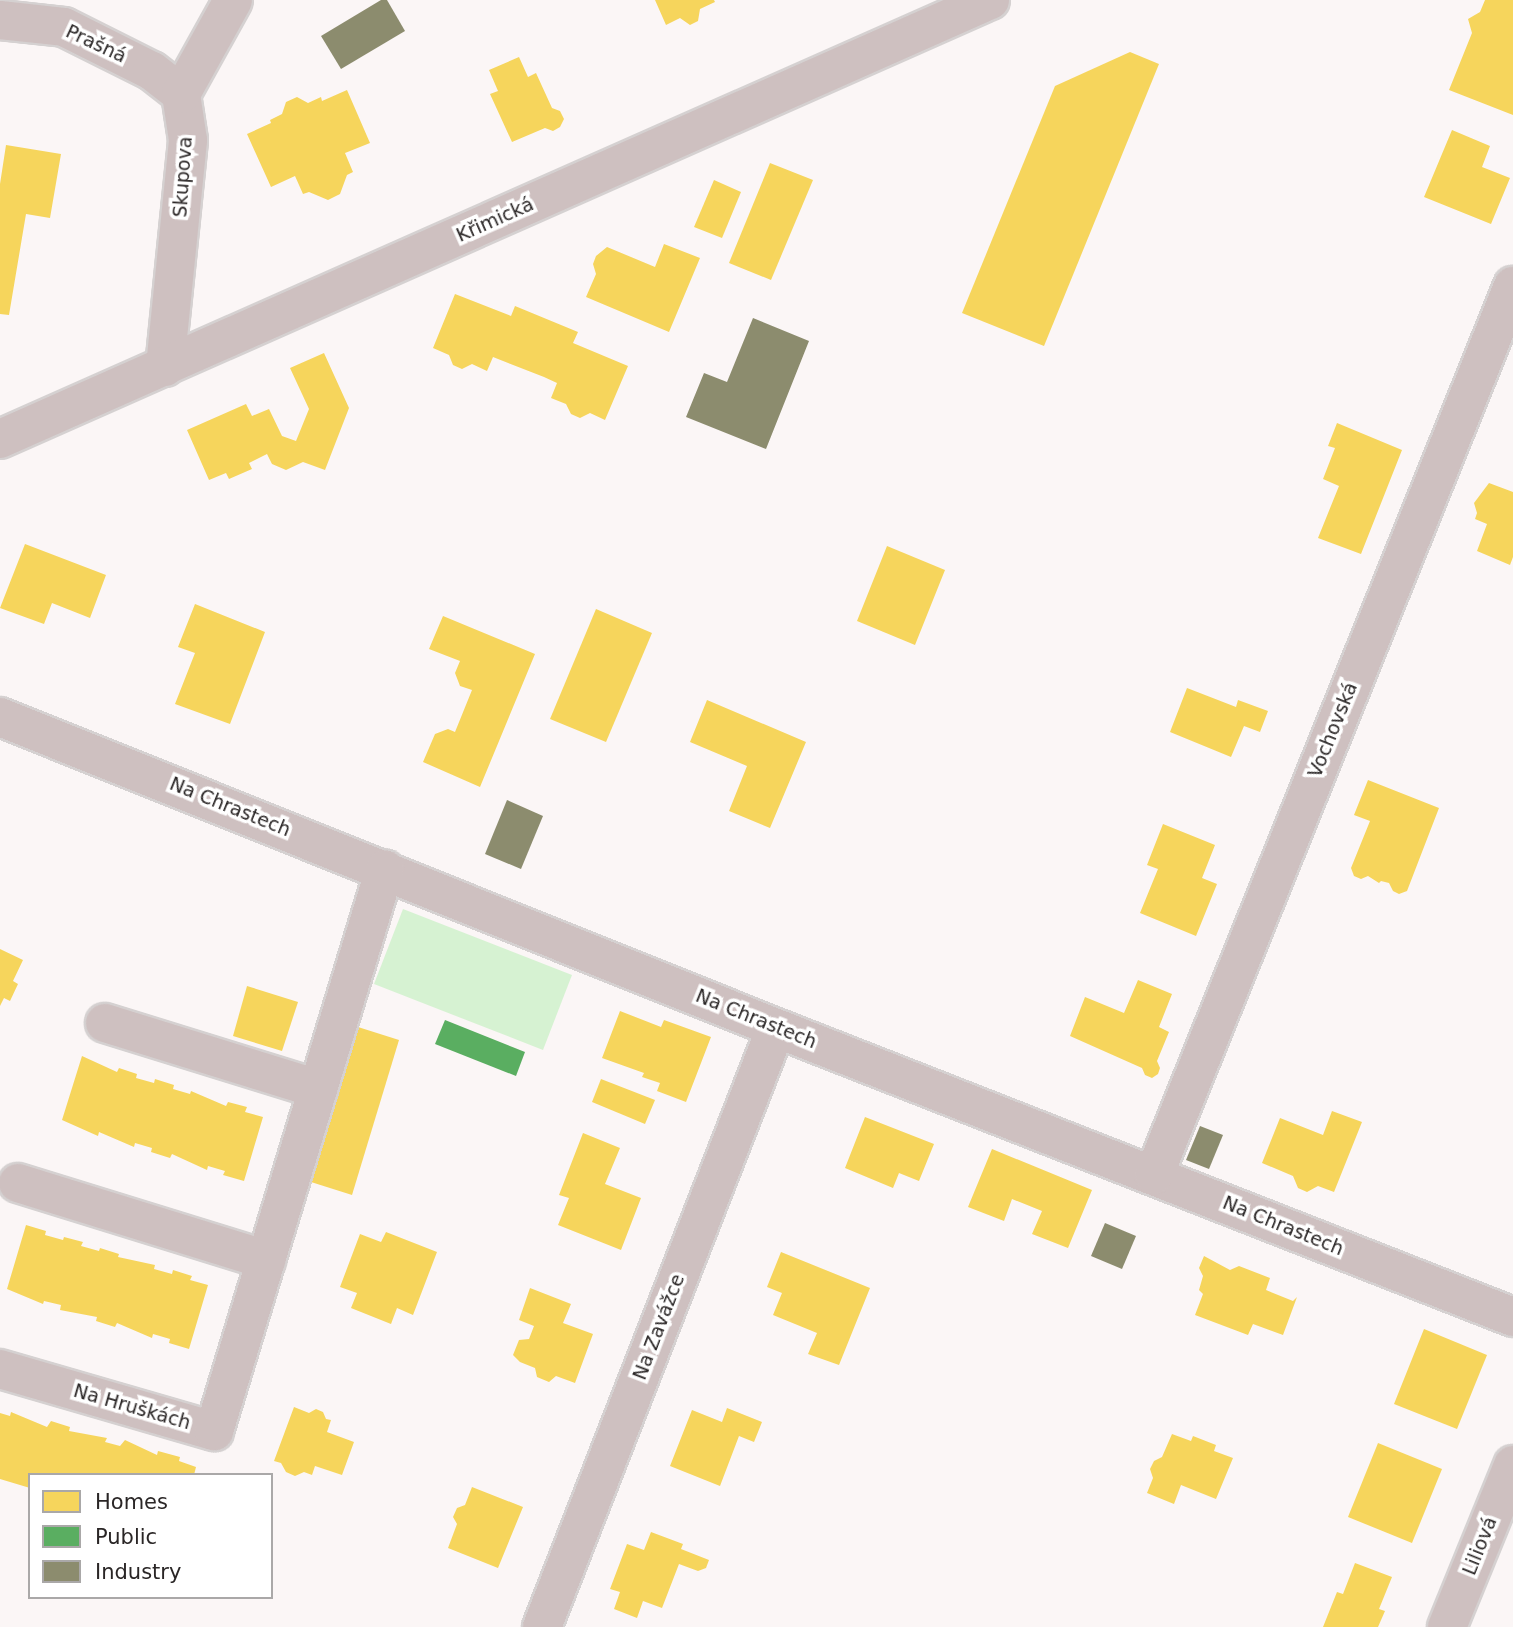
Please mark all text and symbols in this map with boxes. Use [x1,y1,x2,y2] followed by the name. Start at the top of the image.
[62,20,130,68] street label: Prašná
[169,136,197,218] street label: Skupova
[453,193,537,247] street label: Křimická
[1304,679,1362,781] street label: Vochovská
[166,772,294,842] street label: Na Chrastech
[692,984,820,1054] street label: Na Chrastech
[1219,1191,1347,1261] street label: Na Chrastech
[628,1271,690,1383] street label: Na Zavážce
[71,1379,193,1435] street label: Na Hruškách
[28,1473,273,1599] legend
[95,1490,168,1514] text: Homes
[1458,1513,1502,1579] street label: Liliová
[95,1525,157,1549] text: Public
[95,1560,181,1584] text: Industry

